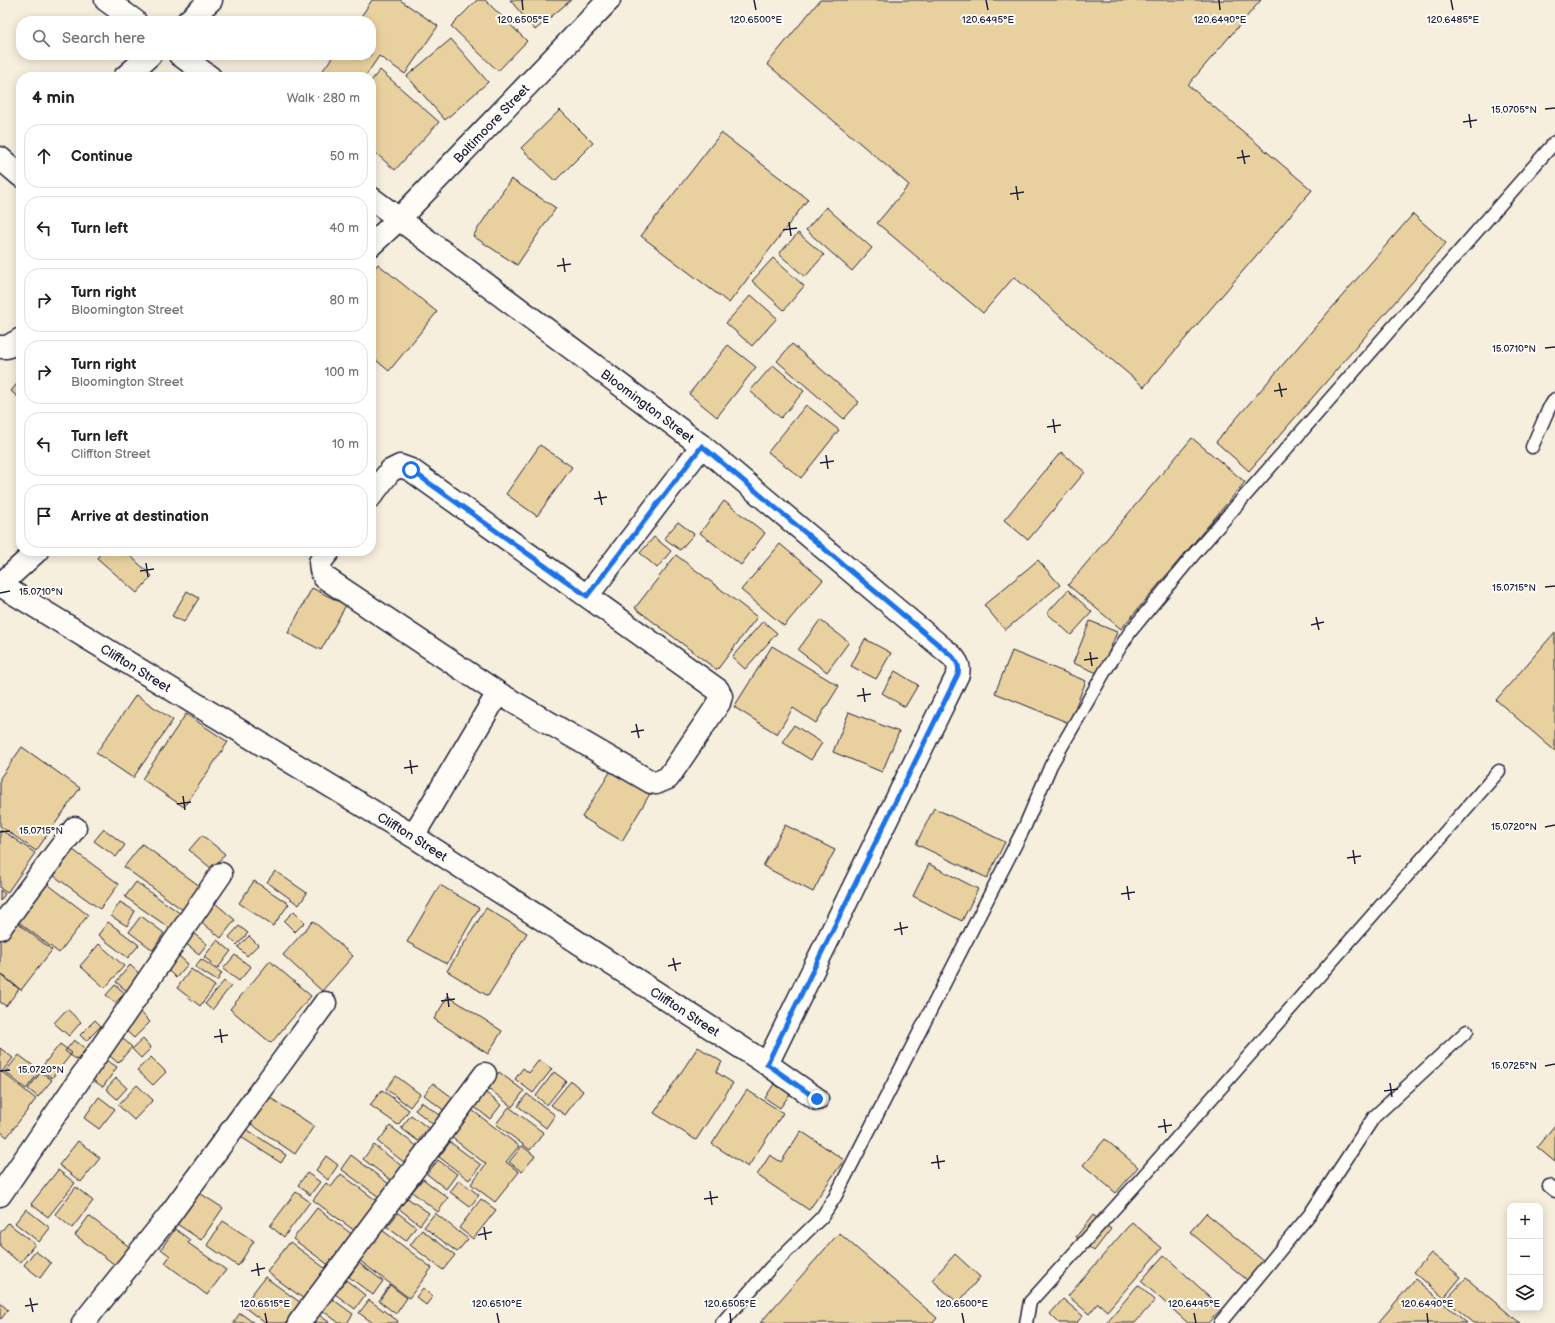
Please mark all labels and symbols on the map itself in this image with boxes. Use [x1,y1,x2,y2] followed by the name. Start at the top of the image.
[497,14,549,26] text: 120.6505°E
[730,14,783,26] text: 120.6500°E
[962,14,1015,26] text: 120.6495°E
[1194,14,1247,26] text: 120.6490°E
[1427,14,1480,26] text: 120.6485°E
[450,81,533,167] street label: Baltimoore Street
[1491,104,1537,116] text: 15.0705°N
[1492,343,1536,355] text: 15.0710°N
[597,366,697,446] street label: Bloomington Street
[402,461,420,479] route start
[1492,582,1536,594] text: 15.0715°N
[19,586,63,598] text: 15.0710°N
[97,641,174,696] street label: Cliffton Street
[374,809,450,865] street label: Cliffton Street
[1491,821,1537,833] text: 15.0720°N
[19,825,63,837] text: 15.0715°N
[647,984,722,1040] street label: Cliffton Street
[1491,1060,1537,1072] text: 15.0725°N
[18,1064,64,1076] text: 15.0720°N
[808,1090,826,1108] route end
[240,1298,290,1310] text: 120.6515°E
[472,1298,523,1310] text: 120.6510°E
[704,1298,756,1310] text: 120.6505°E
[936,1298,989,1310] text: 120.6500°E
[1168,1298,1221,1310] text: 120.6495°E
[1401,1298,1454,1310] text: 120.6490°E

